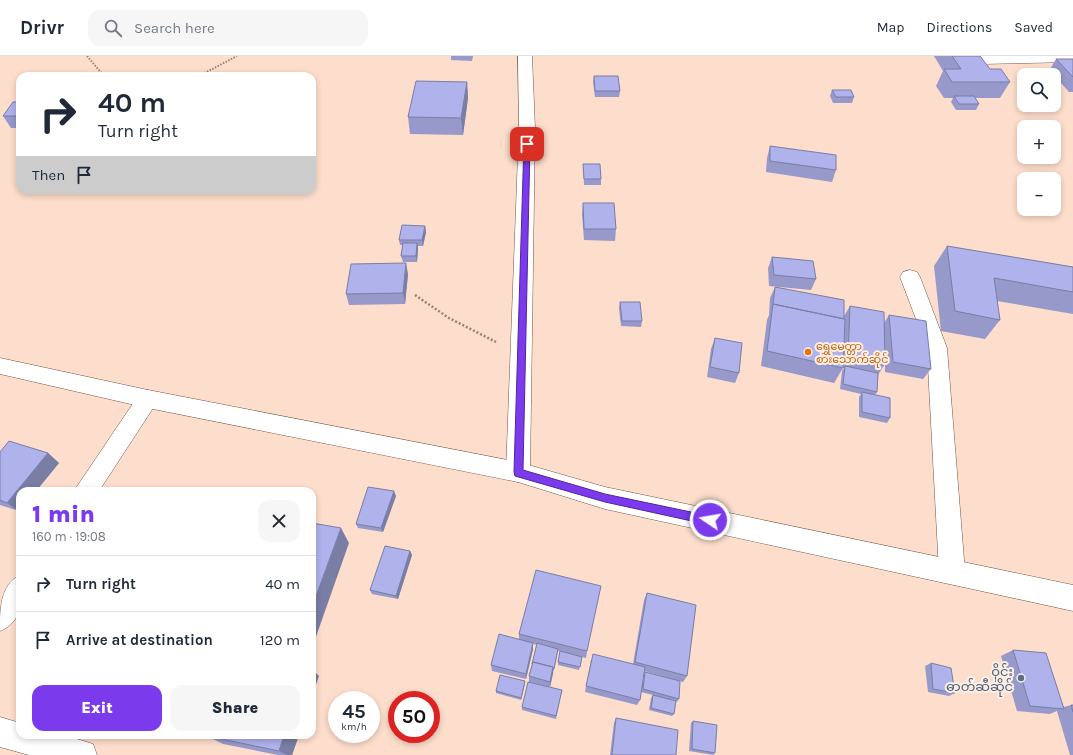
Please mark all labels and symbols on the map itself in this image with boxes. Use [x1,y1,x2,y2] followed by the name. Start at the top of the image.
[510,127,544,161] pin
[816,340,888,368] place label: ရွှေမေတ္တာ စားသောက်ဆိုင်
[803,347,813,357] marker: ရွှေမေတ္တာ စားသောက်ဆိုင်
[689,499,731,541] position arrow
[946,663,1013,697] place label: ဝိုင်း ဓာတ်ဆီဆိုင်
[1016,673,1026,683] marker: ဝိုင်း ဓာတ်ဆီဆိုင်
[388,691,440,743] speed limit sign: 50

